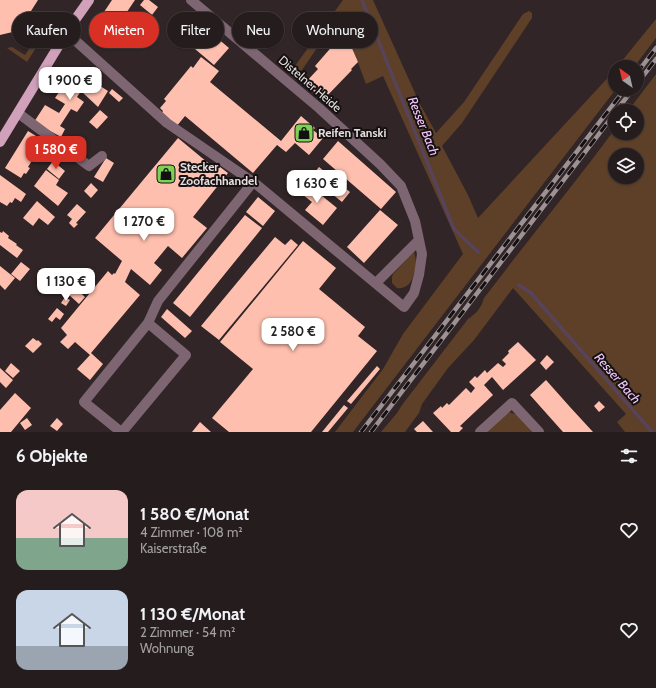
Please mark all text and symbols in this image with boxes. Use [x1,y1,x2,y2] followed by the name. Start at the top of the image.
[12,12,81,48] chip: Kaufen
[89,12,159,48] chip: Mieten
[167,12,224,48] chip: Filter
[232,12,284,48] chip: Neu
[292,12,378,48] chip: Wohnung
[276,52,345,115] street label: Distelner Heide
[608,60,644,96] north arrow
[608,60,644,184] map controls
[33,67,107,101] pin: 1 900 €
[48,72,92,88] text: 1 900 €
[405,94,443,158] water label: Resser Bach
[608,104,644,140] button: locate
[293,122,315,144] shop icon: Reifen Tanski
[318,125,386,140] place label: Reifen Tanski
[19,136,93,170] pin: 1 580 €
[35,141,78,157] text: 1 580 €
[608,148,644,184] button: layers
[180,159,257,188] place label: Stecker Zoofachhandel
[155,163,177,185] shop icon: Stecker Zoofachhandel
[280,170,354,204] pin: 1 630 €
[296,175,338,191] text: 1 630 €
[107,208,181,242] pin: 1 270 €
[123,213,165,229] text: 1 270 €
[29,268,103,302] pin: 1 130 €
[46,273,86,289] text: 1 130 €
[256,318,330,352] pin: 2 580 €
[270,323,316,339] text: 2 580 €
[592,349,644,407] water label: Resser Bach
[618,445,640,467] icon: filters
[16,446,88,466] text: 6 Objekte
[140,504,249,524] text: 1 580 €/Monat
[48,506,96,554] icon: home
[618,519,640,541] icon: heart
[140,524,243,540] text: 4 Zimmer · 108 m²
[140,540,207,556] text: Kaiserstraße
[140,604,245,624] text: 1 130 €/Monat
[48,606,96,654] icon: home
[618,619,640,641] icon: heart
[140,624,235,640] text: 2 Zimmer · 54 m²
[140,640,194,656] text: Wohnung

